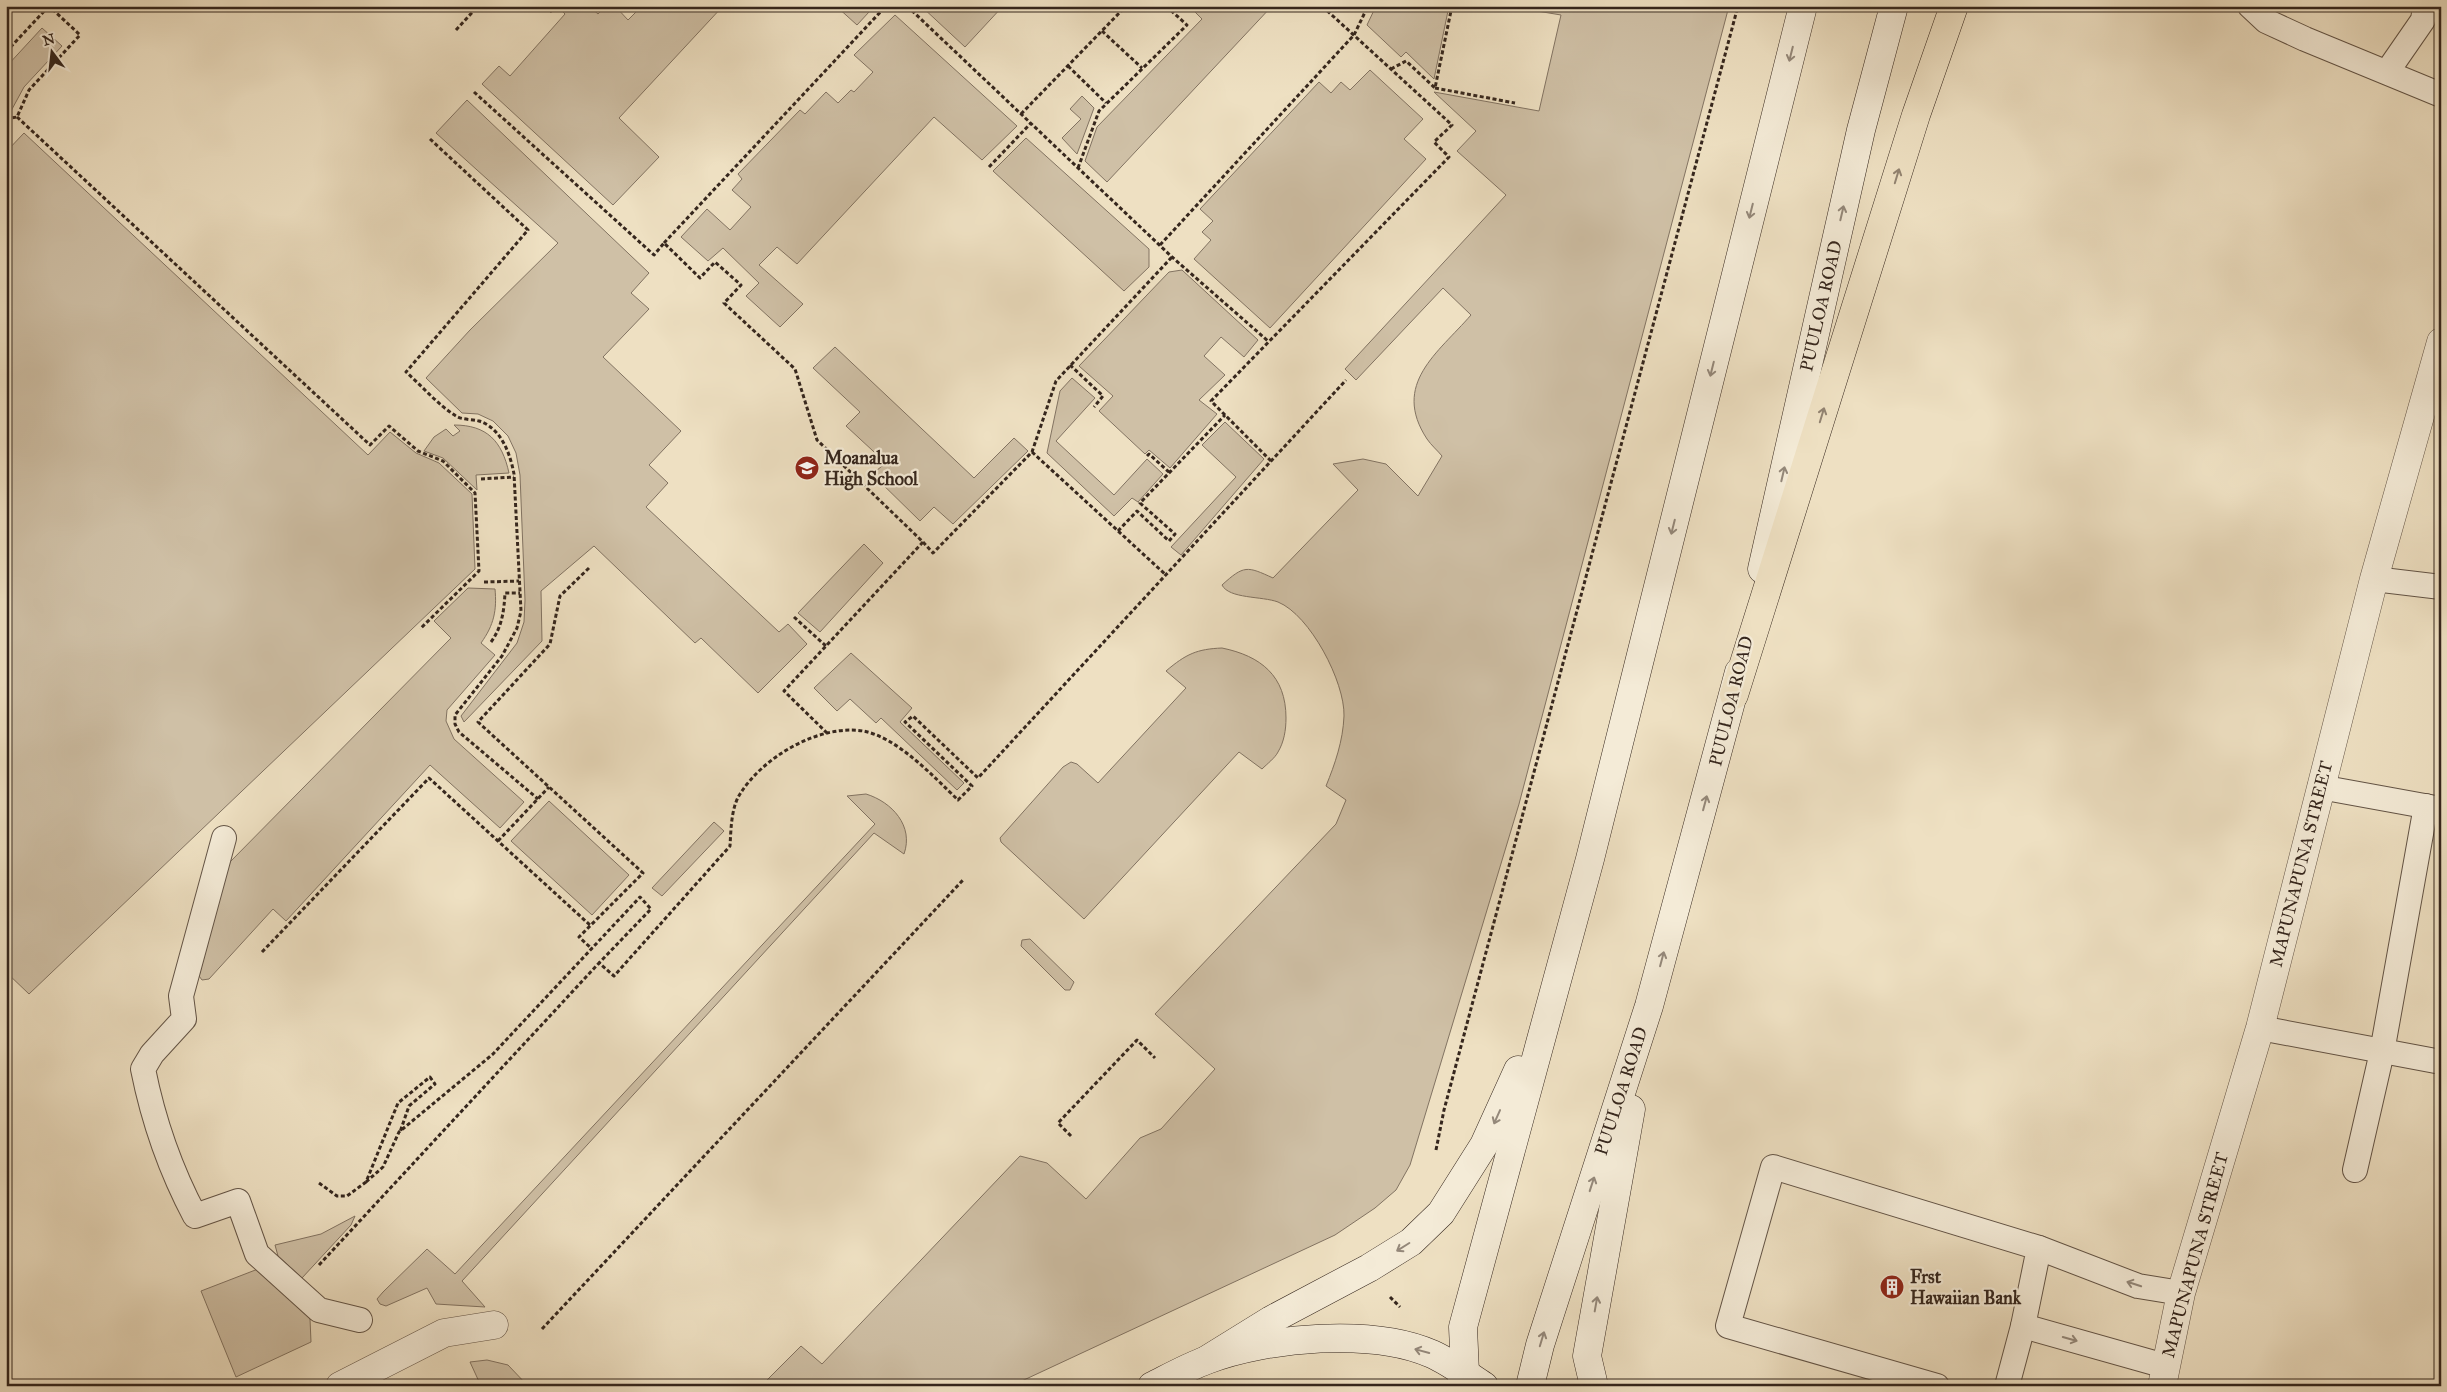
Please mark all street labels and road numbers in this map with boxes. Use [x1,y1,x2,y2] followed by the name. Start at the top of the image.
[1795,238,1847,374] street label: PUULOA ROAD
[1704,634,1758,768] street label: PUULOA ROAD
[2265,759,2337,969] street label: MAPUNAPUNA STREET
[1590,1024,1652,1158] street label: PUULOA ROAD
[2157,1150,2233,1360] street label: MAPUNAPUNA STREET

